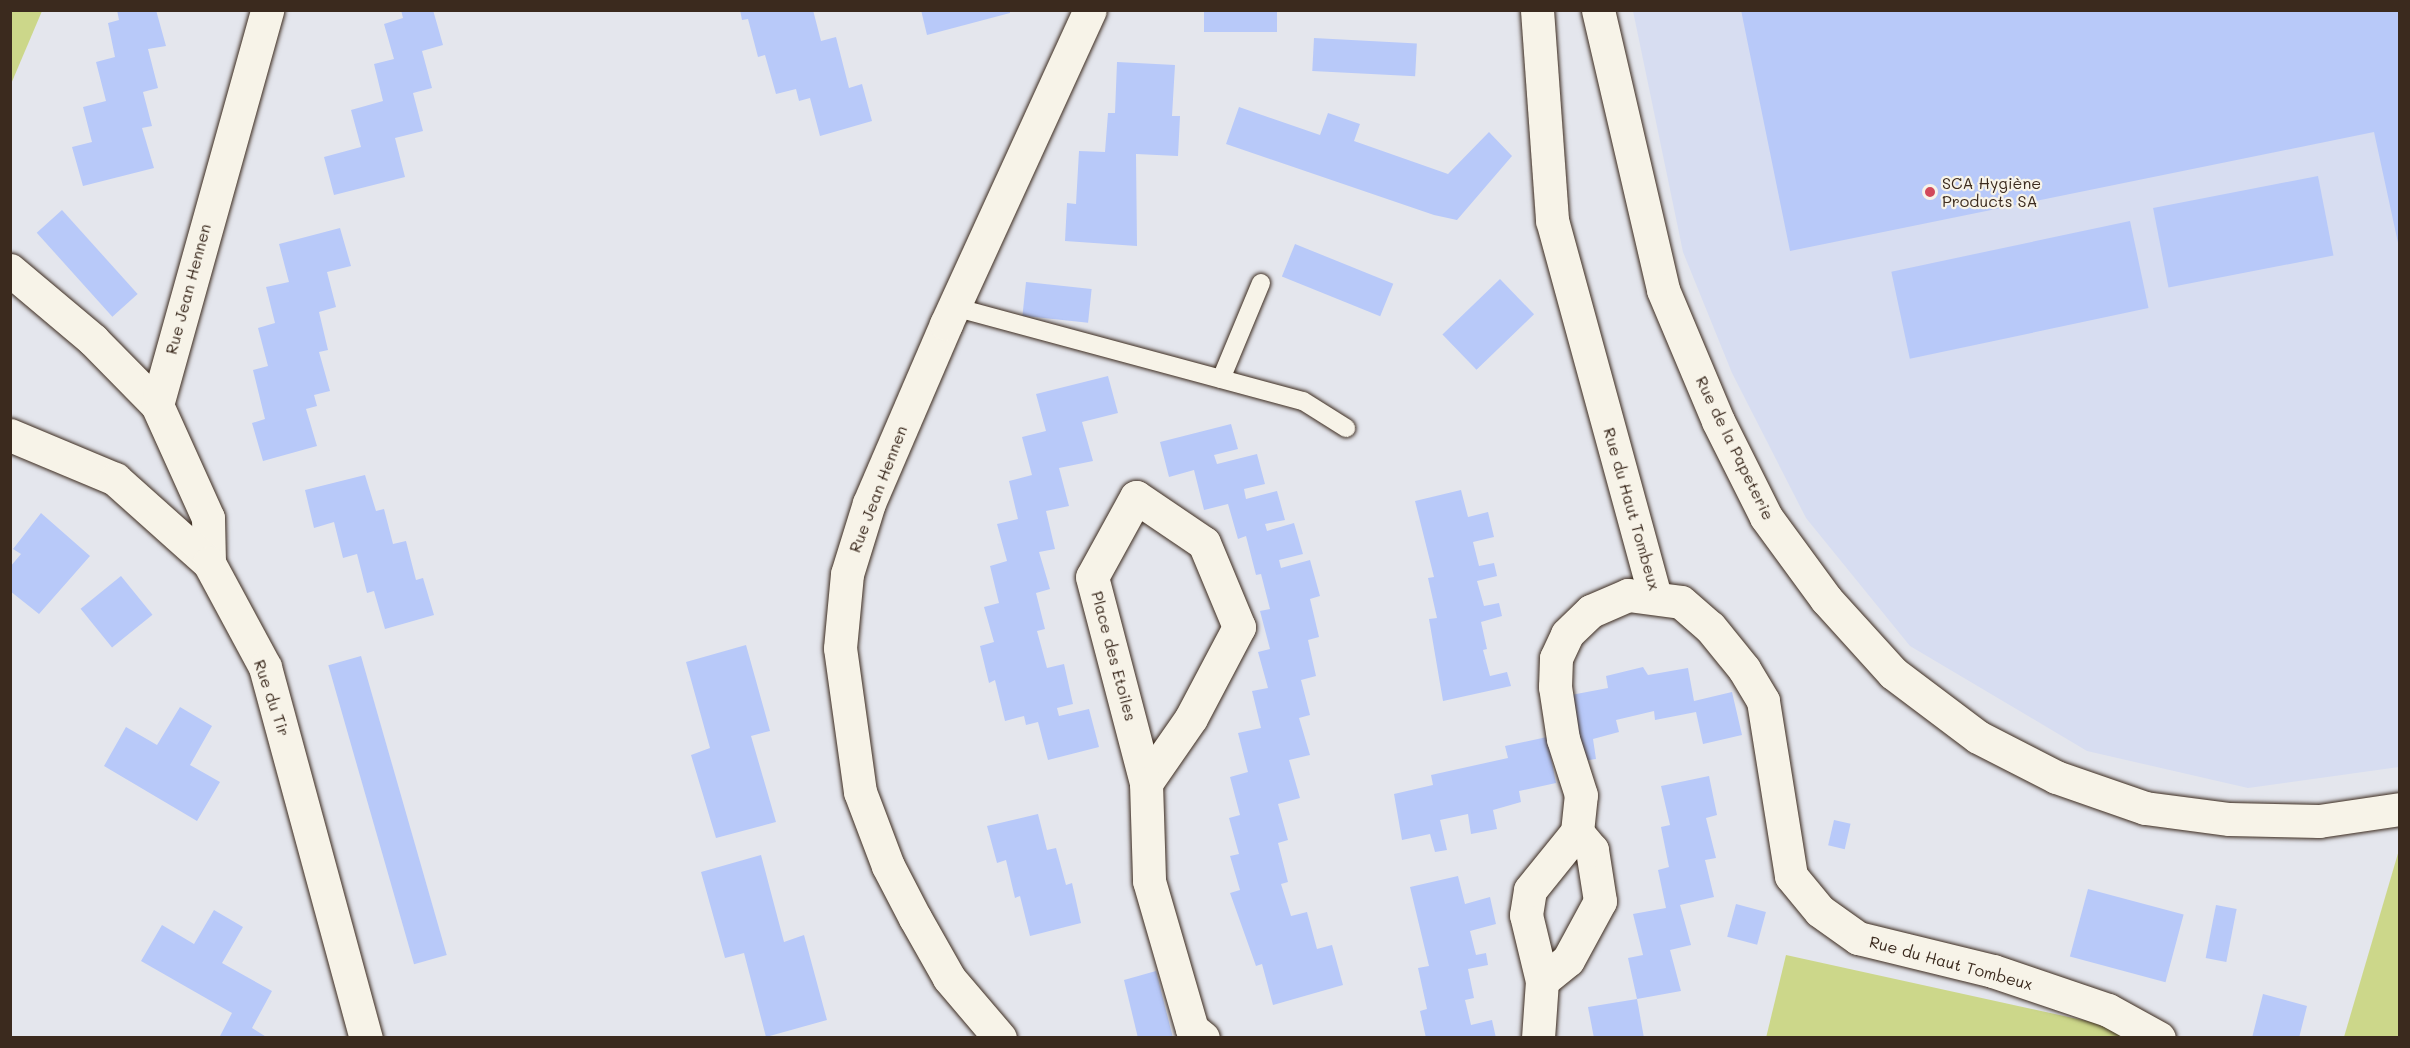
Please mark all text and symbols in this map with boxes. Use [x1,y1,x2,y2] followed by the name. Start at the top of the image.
[1942,173,2041,211] place label: SCA Hygiène Products SA
[1923,185,1937,199] marker: SCA Hygiène Products SA
[161,222,215,356] street label: Rue Jean Hennen
[1692,373,1778,523] street label: Rue de la Papeterie
[845,423,911,555] street label: Rue Jean Hennen
[1600,425,1664,593] street label: Rue du Haut Tombeux
[1087,589,1141,723] street label: Place des Etoiles
[250,657,294,739] street label: Rue du Tir
[1867,932,2035,994] street label: Rue du Haut Tombeux

